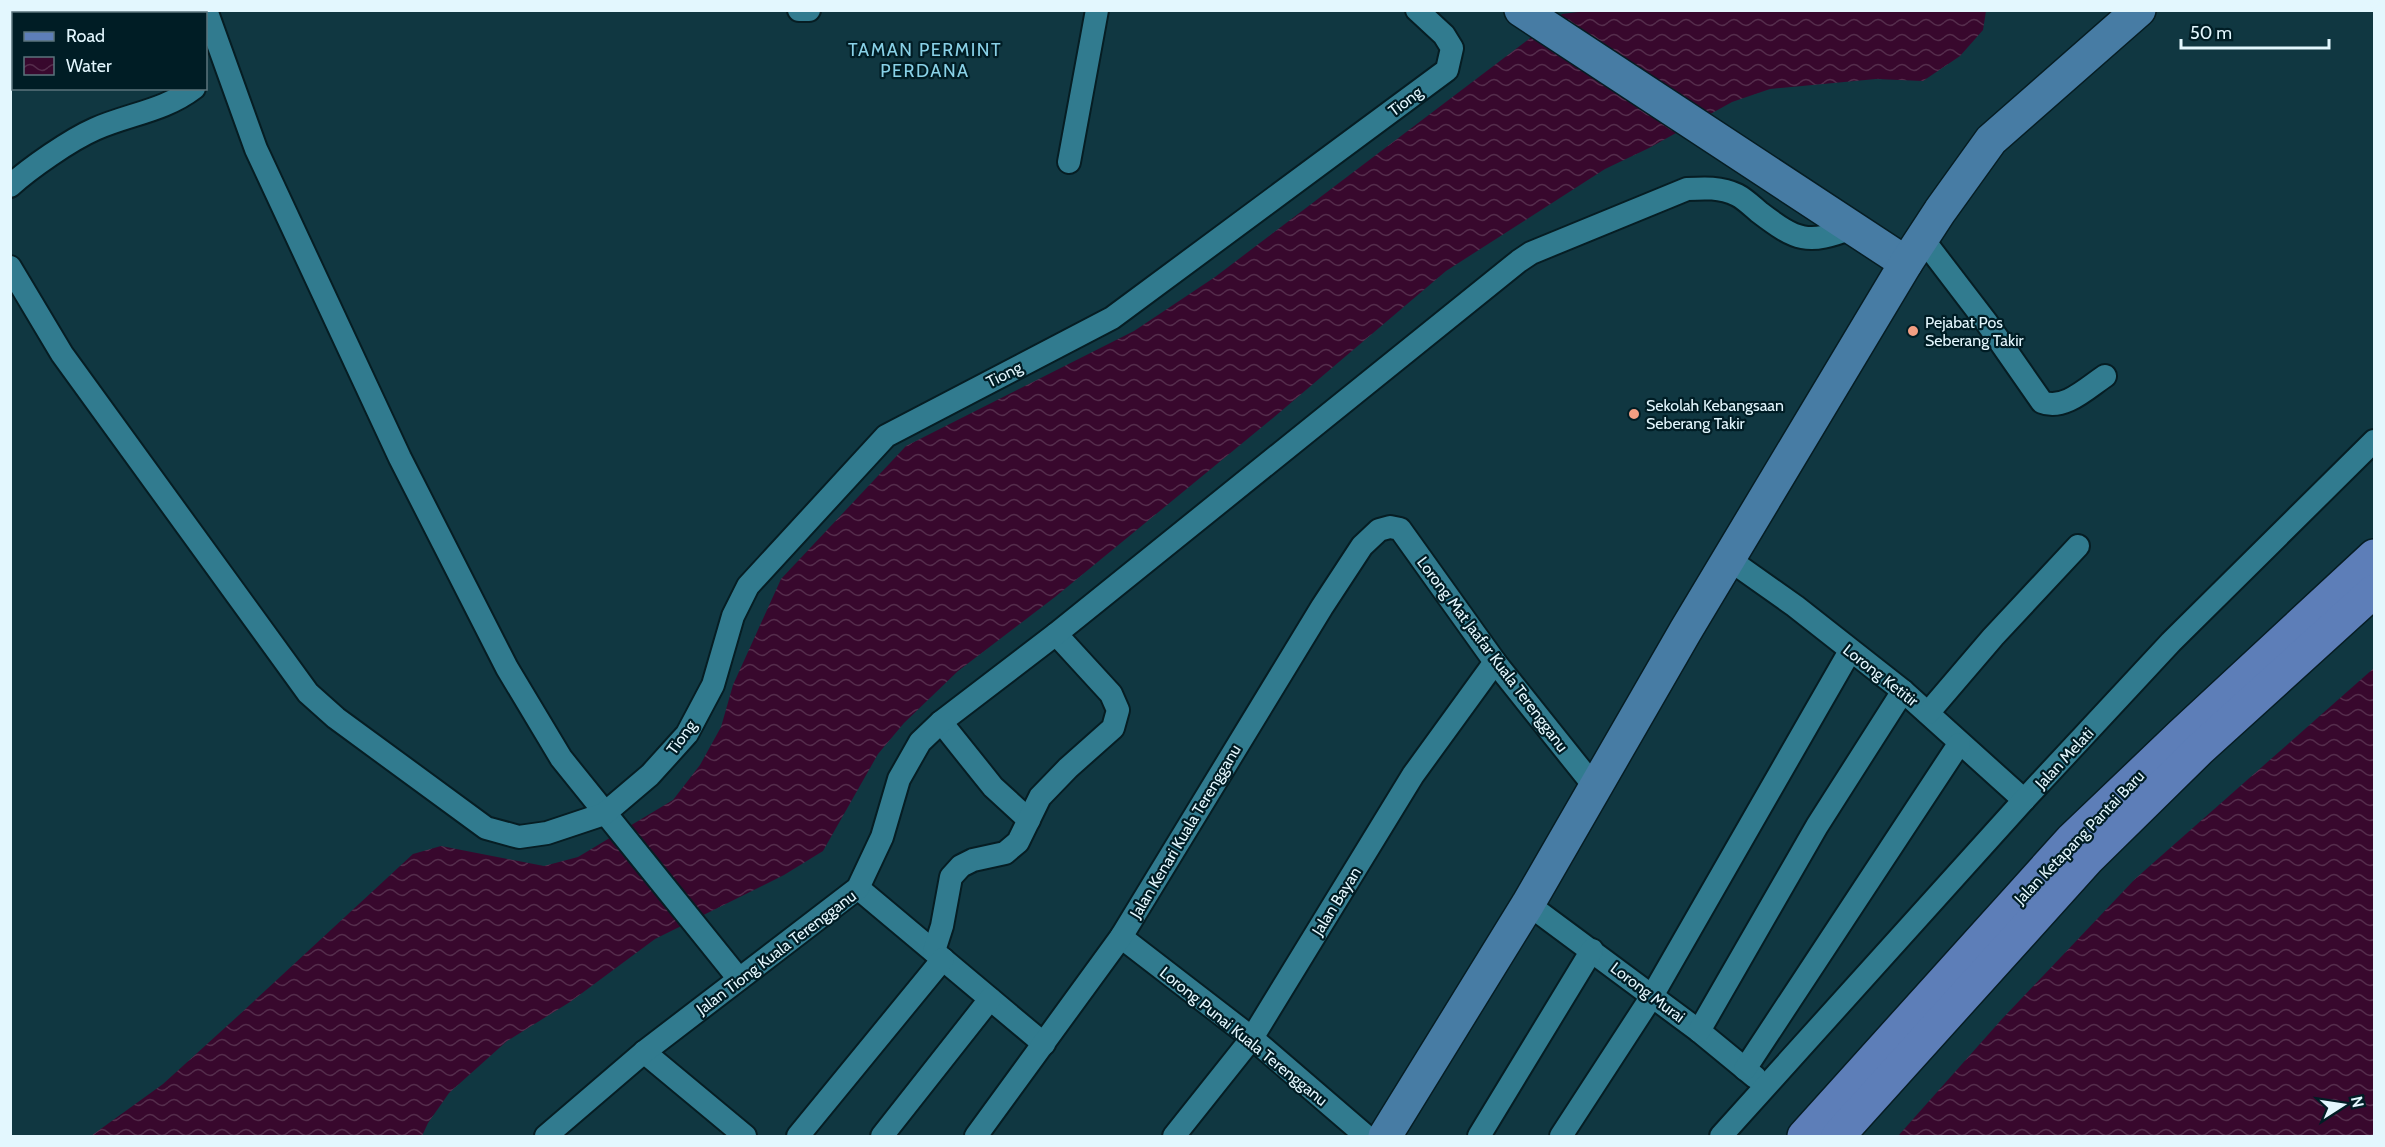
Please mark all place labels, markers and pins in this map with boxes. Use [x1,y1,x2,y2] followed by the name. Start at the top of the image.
[1925,313,2025,350] place label: Pejabat Pos Seberang Takir
[1906,324,1920,338] marker: Pejabat Pos Seberang Takir
[1646,396,1784,433] place label: Sekolah Kebangsaan Seberang Takir
[1627,407,1641,421] marker: Sekolah Kebangsaan Seberang Takir

